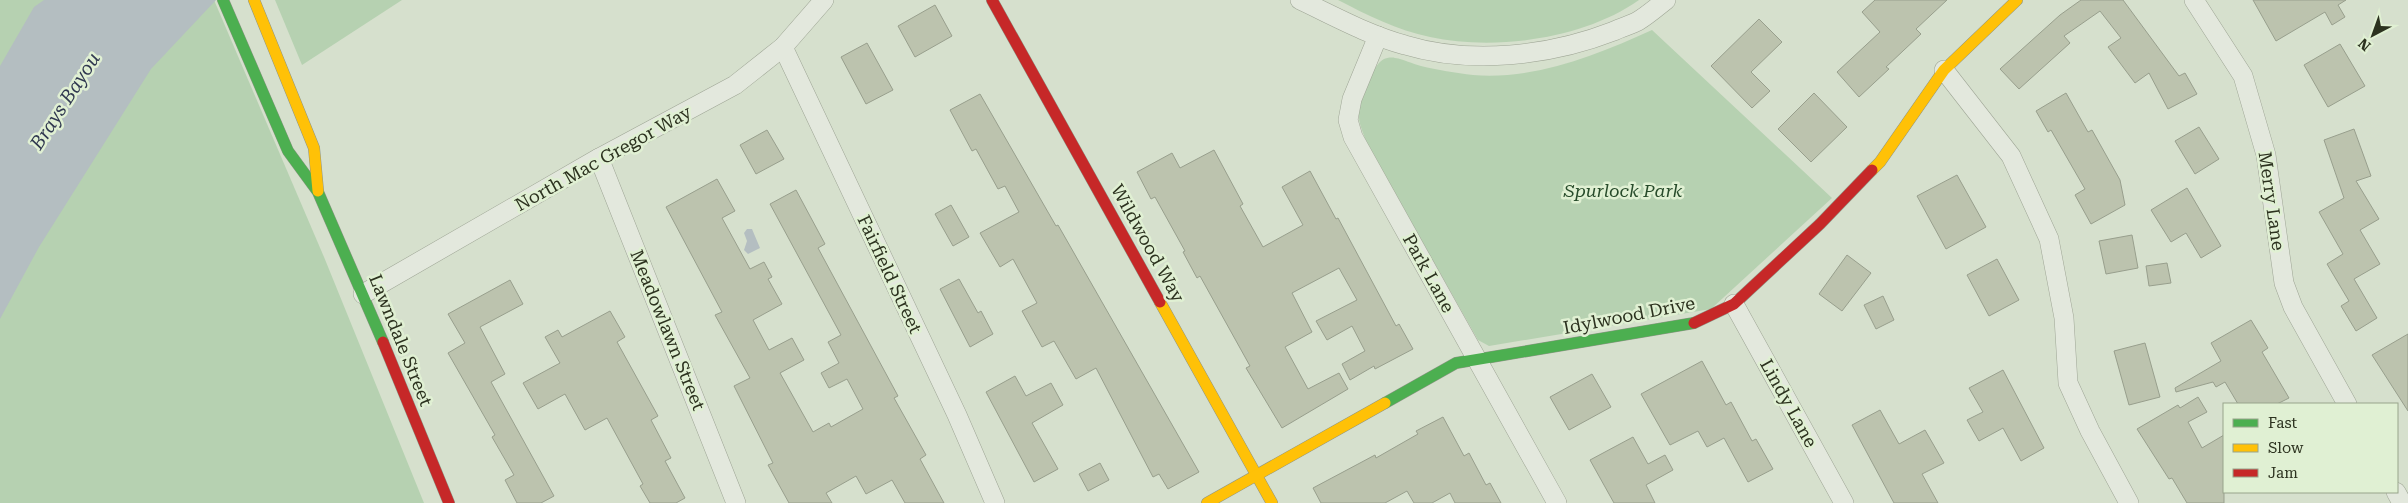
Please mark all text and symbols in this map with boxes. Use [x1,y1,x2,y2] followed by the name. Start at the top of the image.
[2348,10,2398,60] north arrow
[2355,35,2374,54] text: N
[25,48,105,155] water label: Brays Bayou
[511,101,695,215] street label: North Mac Gregor Way
[2255,150,2289,252] street label: Merry Lane
[1563,180,1683,201] park label: Spurlock Park
[1107,181,1189,306] street label: Wildwood Way
[853,212,927,337] street label: Fairfield Street
[1399,230,1459,316] street label: Park Lane
[626,247,710,414] street label: Meadowlawn Street
[365,271,437,409] street label: Lawndale Street
[1561,292,1697,338] street label: Idylwood Drive
[1756,355,1822,451] street label: Lindy Lane
[2223,403,2398,493] legend
[2268,414,2298,432] text: Fast
[2268,439,2304,457] text: Slow
[2268,464,2298,482] text: Jam

